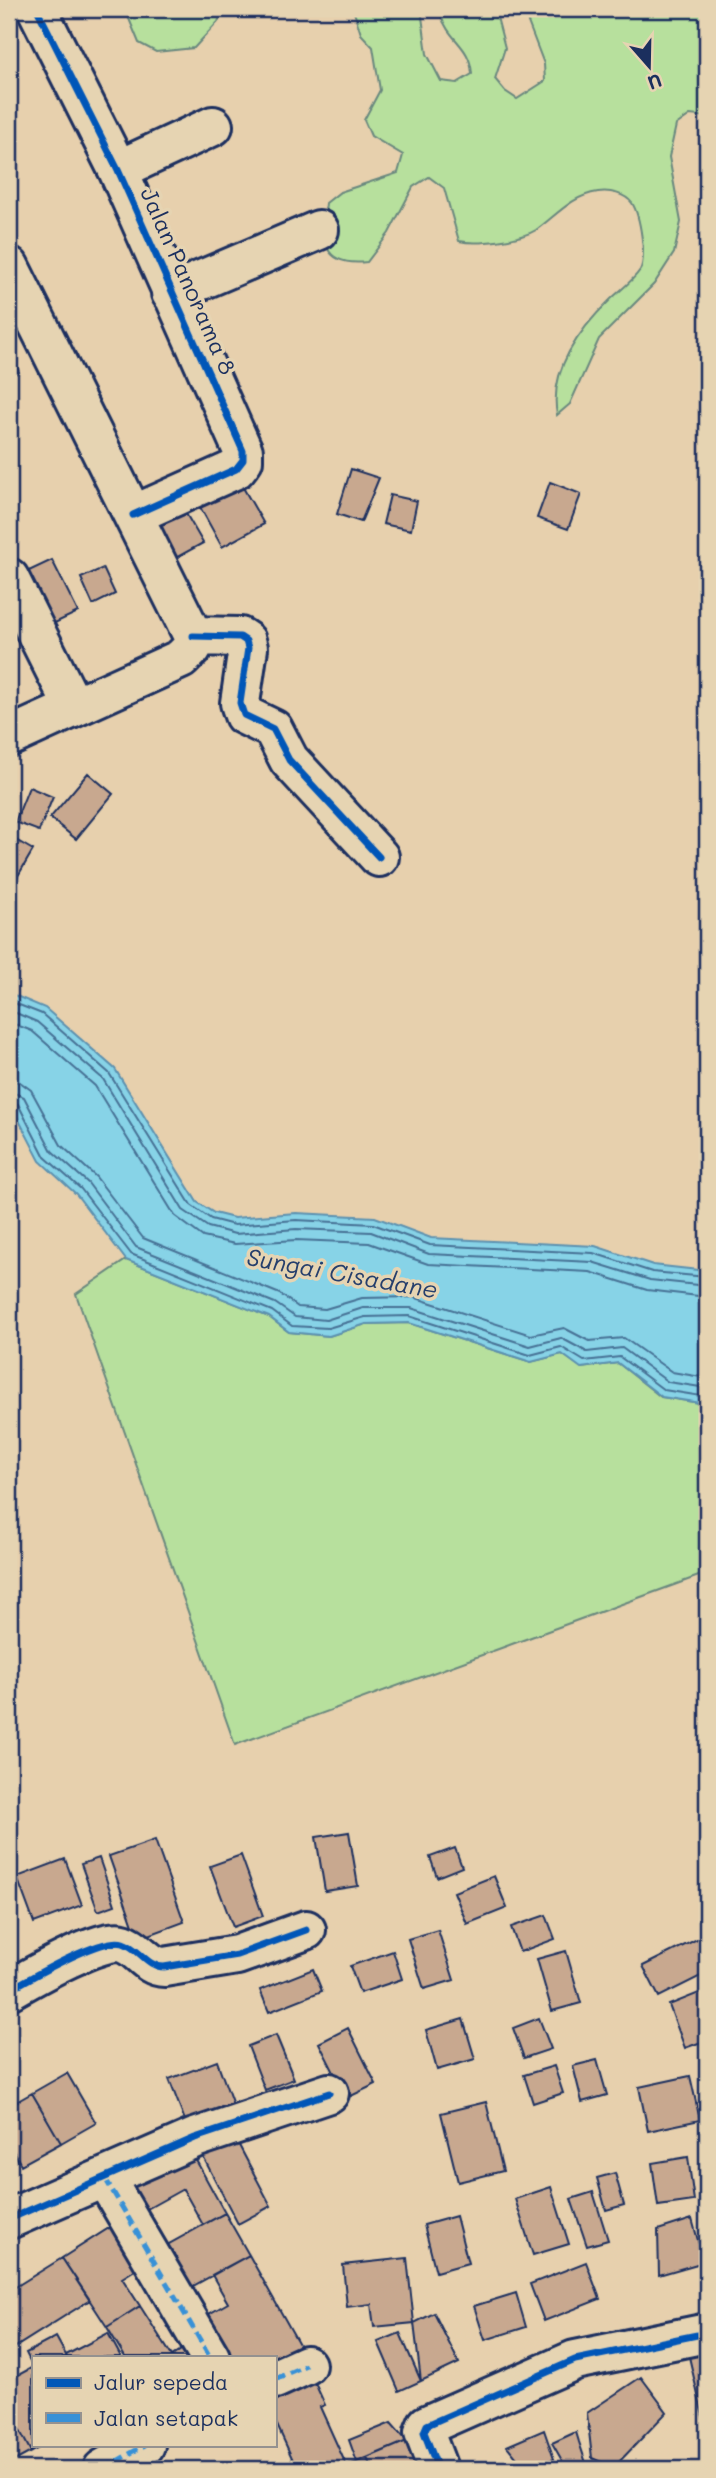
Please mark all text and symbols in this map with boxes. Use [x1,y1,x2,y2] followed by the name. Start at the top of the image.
[614,32,684,102] north arrow
[644,68,666,96] text: U
[134,182,244,379] street label: Jalan Panorama 8
[244,1240,440,1305] water label: Sungai Cisadane
[32,2356,276,2446] legend
[94,2368,228,2395] text: Jalur sepeda
[94,2404,238,2431] text: Jalan setapak

